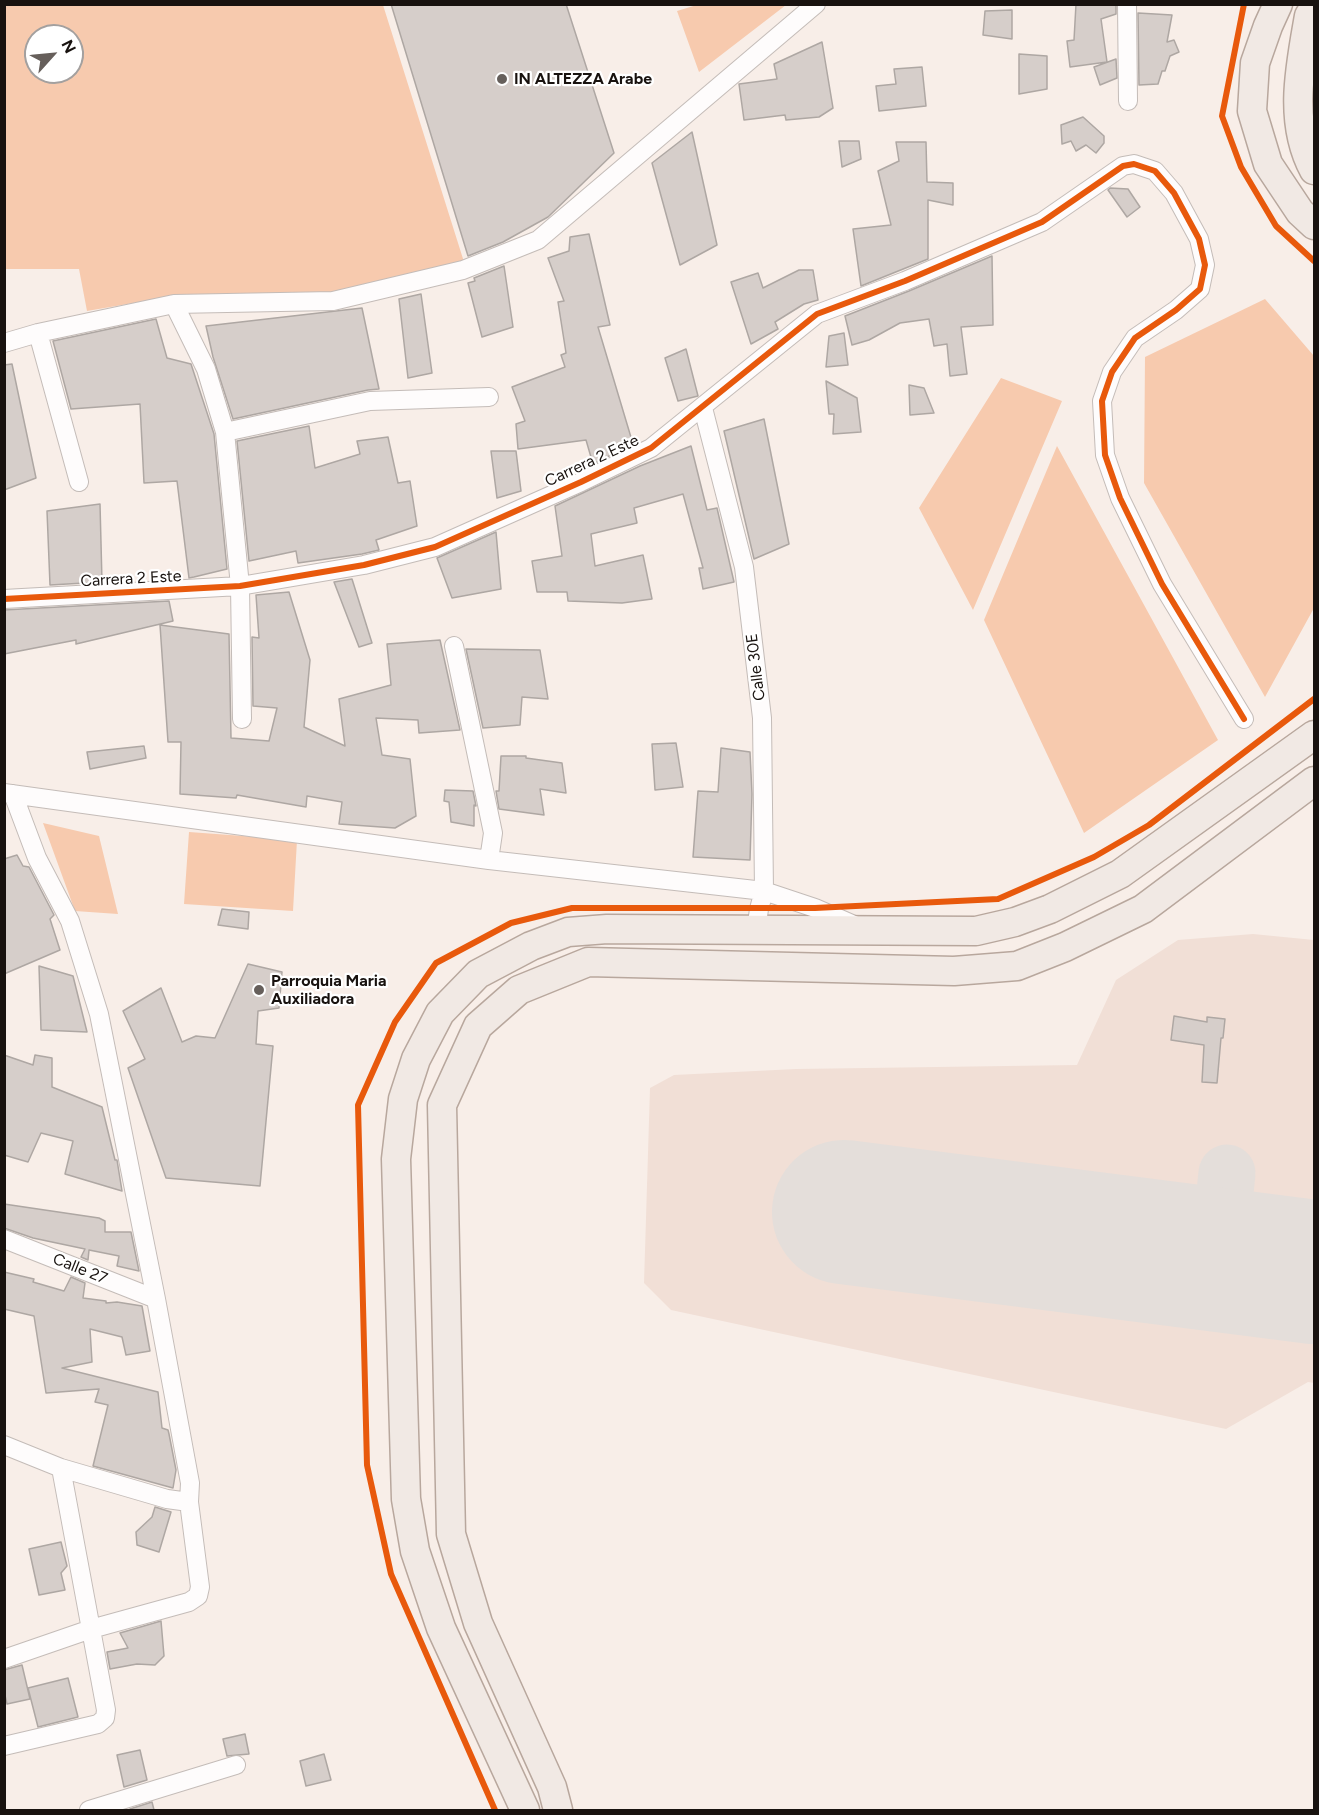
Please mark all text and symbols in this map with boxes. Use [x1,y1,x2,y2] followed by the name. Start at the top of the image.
[24,24,84,84] north arrow
[57,37,80,56] text: N
[514,69,652,89] place label: IN ALTEZZA Arabe
[495,72,509,86] marker: IN ALTEZZA Arabe
[542,431,642,491] street label: Carrera 2 Este
[80,567,182,591] street label: Carrera 2 Este
[742,632,770,702] street label: Calle 30E
[271,971,387,1009] place label: Parroquia Maria Auxiliadora
[252,983,266,997] marker: Parroquia Maria Auxiliadora
[50,1249,110,1289] street label: Calle 27

